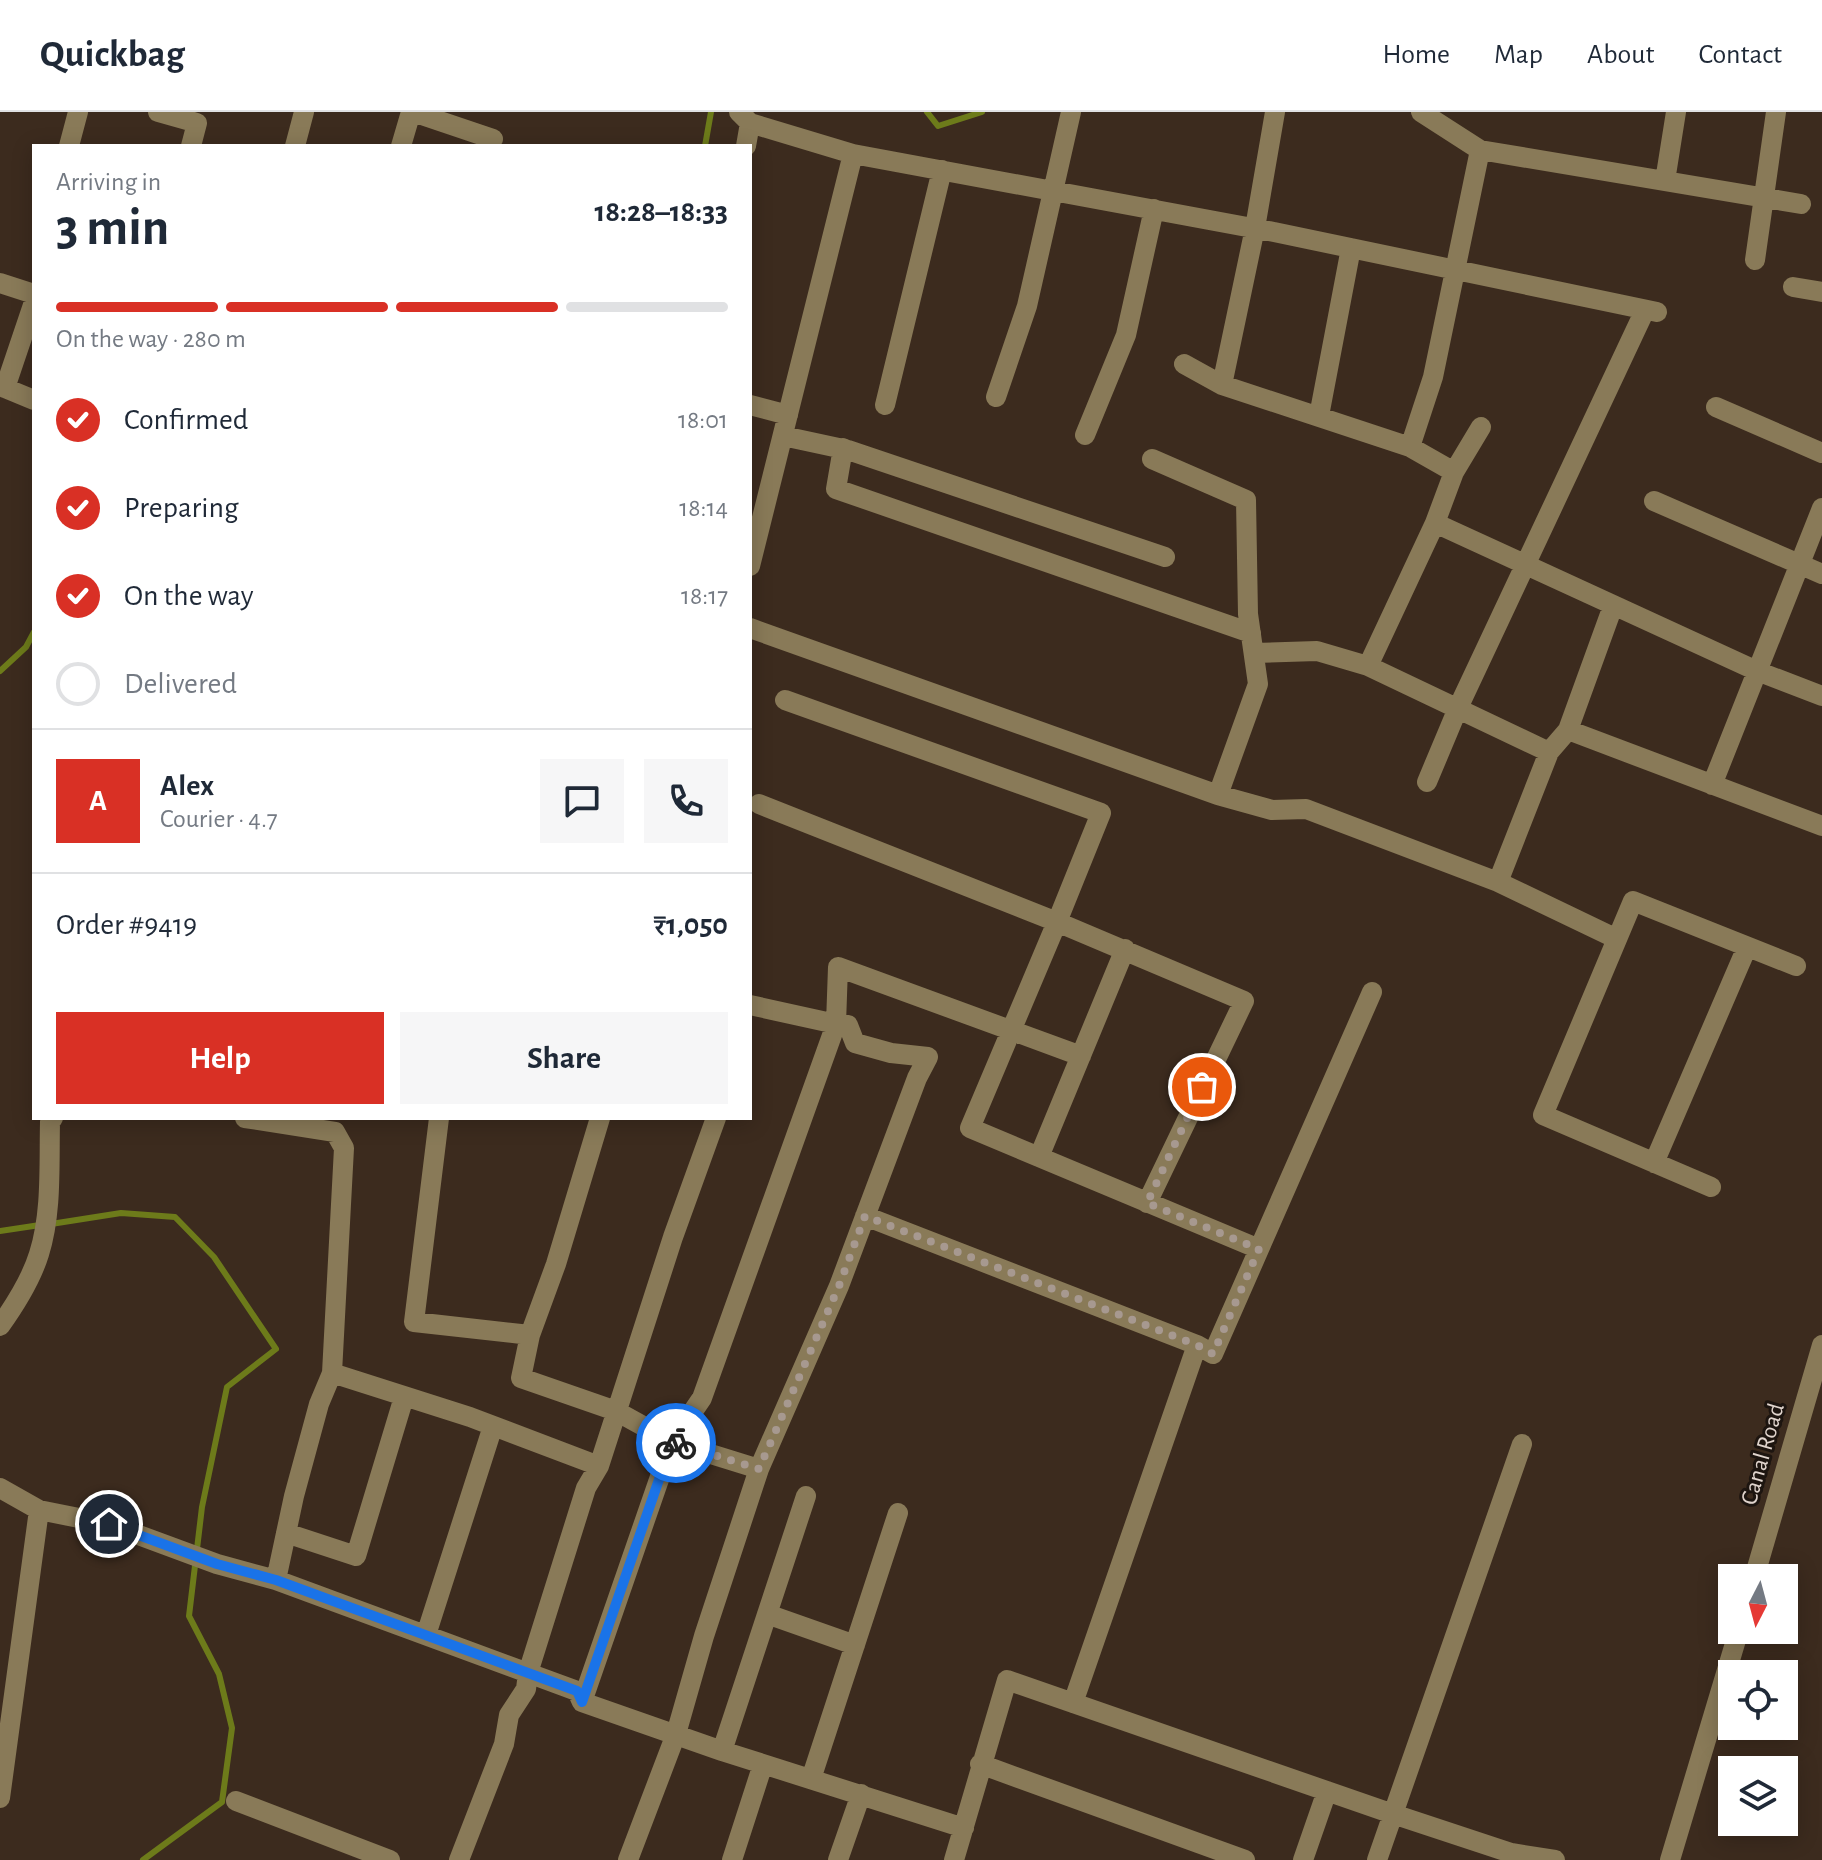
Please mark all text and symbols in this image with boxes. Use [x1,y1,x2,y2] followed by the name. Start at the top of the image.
[40,36,185,74] text: Quickbag
[1383,41,1450,69] text: Home
[1494,41,1543,69] text: Map
[1587,41,1655,69] text: About
[1699,41,1782,69] text: Contact
[56,169,161,195] text: Arriving in
[594,197,728,227] text: 18:28–18:33
[56,202,169,254] text: 3 min
[56,326,246,352] text: On the way · 280 m
[56,398,100,442] icon: check
[124,405,248,435] text: Confirmed
[678,407,728,433] text: 18:01
[56,486,100,530] icon: check
[124,493,239,523] text: Preparing
[679,495,728,521] text: 18:14
[56,574,100,618] icon: check
[124,581,253,611] text: On the way
[681,583,728,609] text: 18:17
[124,669,237,699] text: Delivered
[540,759,624,843] button: chat
[644,759,728,843] button: phone
[160,771,214,801] text: Alex
[89,786,107,816] text: A
[160,806,278,832] text: Courier · 4.7
[56,910,197,940] text: Order #9419
[654,910,728,940] text: ₹1,050
[56,1012,384,1104] button: Help
[400,1012,728,1104] button: Share
[1168,1053,1236,1121] pin
[1180,1065,1224,1109] icon: bag
[1737,1400,1789,1508] street label: Canal Road
[636,1403,716,1483] courier
[654,1421,698,1465] icon: bike
[75,1490,143,1558] pin
[87,1502,131,1546] icon: home
[1718,1564,1798,1644] north arrow
[1718,1564,1798,1836] map controls
[1718,1660,1798,1740] button: locate
[1718,1756,1798,1836] button: layers

